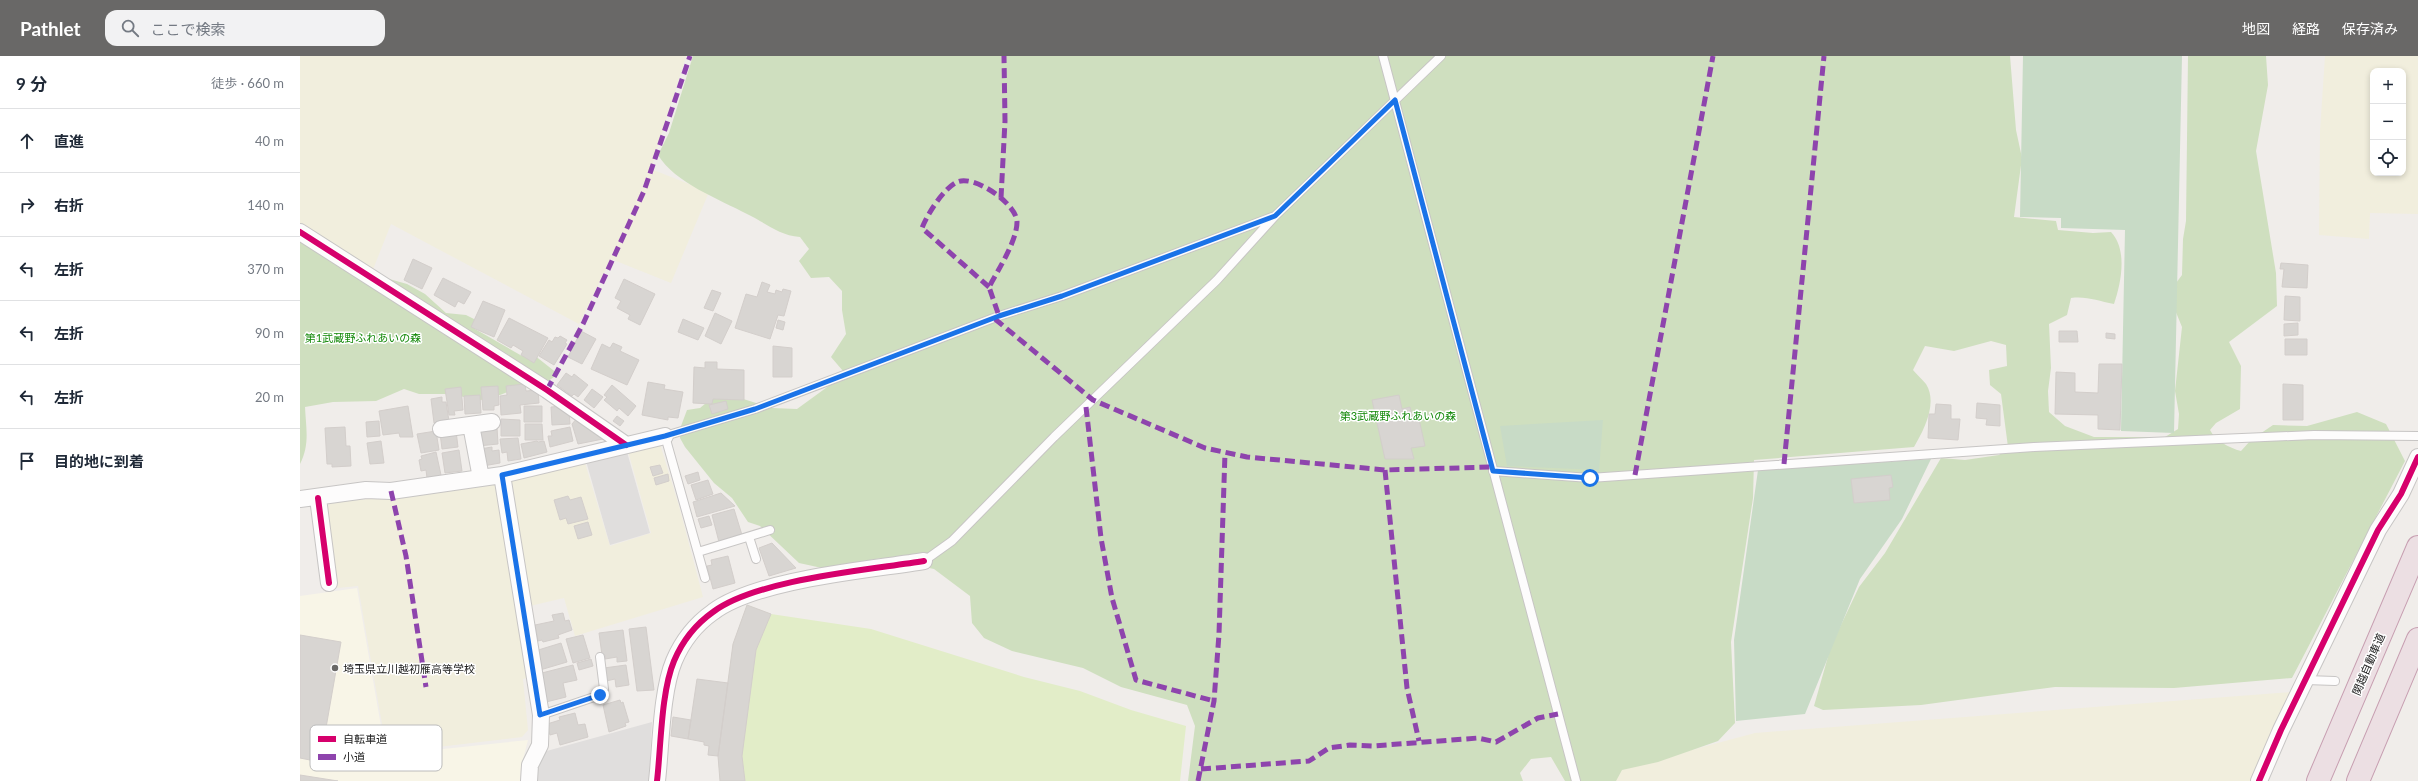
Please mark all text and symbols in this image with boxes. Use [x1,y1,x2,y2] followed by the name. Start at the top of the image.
[105,10,385,46] search box
[20,17,81,40] text: Pathlet
[119,17,141,39] icon: search
[151,20,226,38] text: ここで検索
[2242,20,2270,37] text: 地図
[2292,20,2320,37] text: 経路
[2342,20,2398,37] text: 保存済み
[2370,68,2406,176] map controls
[2370,68,2406,104] button: +
[16,73,47,94] text: 9 分
[211,75,284,91] text: 徒歩 · 660 m
[2370,104,2406,140] button: −
[16,130,38,152] icon: ahead
[54,132,84,150] text: 直進
[255,133,284,149] text: 40 m
[2370,140,2406,176] button: locate
[16,194,38,216] icon: right
[54,196,84,214] text: 右折
[247,197,284,213] text: 140 m
[16,258,38,280] icon: left
[54,260,84,278] text: 左折
[247,261,284,277] text: 370 m
[16,322,38,344] icon: left
[54,324,84,342] text: 左折
[255,325,284,341] text: 90 m
[305,331,421,344] park label: 第1武蔵野ふれあいの森
[16,386,38,408] icon: left
[54,388,84,406] text: 左折
[255,389,284,405] text: 20 m
[1340,409,1456,422] park label: 第3武蔵野ふれあいの森
[16,450,38,472] icon: arrive
[54,452,144,470] text: 目的地に到着
[1581,469,1599,487] route start
[2349,631,2387,697] street label: 関越自動車道
[343,662,475,675] place label: 埼玉県立川越初雁高等学校
[330,663,340,673] marker: 埼玉県立川越初雁高等学校
[591,686,609,704] route end
[310,725,442,771] legend
[343,732,387,745] text: 自転車道
[343,750,365,763] text: 小道

